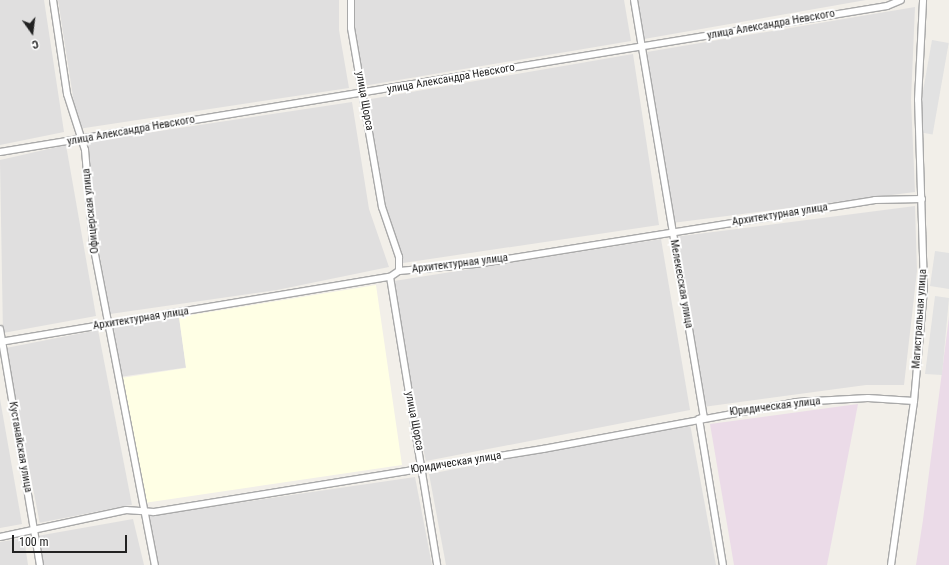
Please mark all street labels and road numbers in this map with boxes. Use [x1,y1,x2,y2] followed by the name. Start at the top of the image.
[706,7,836,43] street label: улица Александра Невского
[386,61,516,97] street label: улица Александра Невского
[352,70,376,132] street label: улица Щорса
[66,113,196,149] street label: улица Александра Невского
[80,168,102,254] street label: Офицерская улица
[731,201,829,229] street label: Архитектурная улица
[667,239,695,329] street label: Мелекесская улица
[411,252,509,276] street label: Архитектурная улица
[910,269,930,369] street label: Магистральная улица
[92,305,190,333] street label: Архитектурная улица
[402,390,426,452] street label: улица Щорса
[729,395,821,419] street label: Юридическая улица
[6,401,34,493] street label: Кустанайская улица
[410,449,502,477] street label: Юридическая улица

